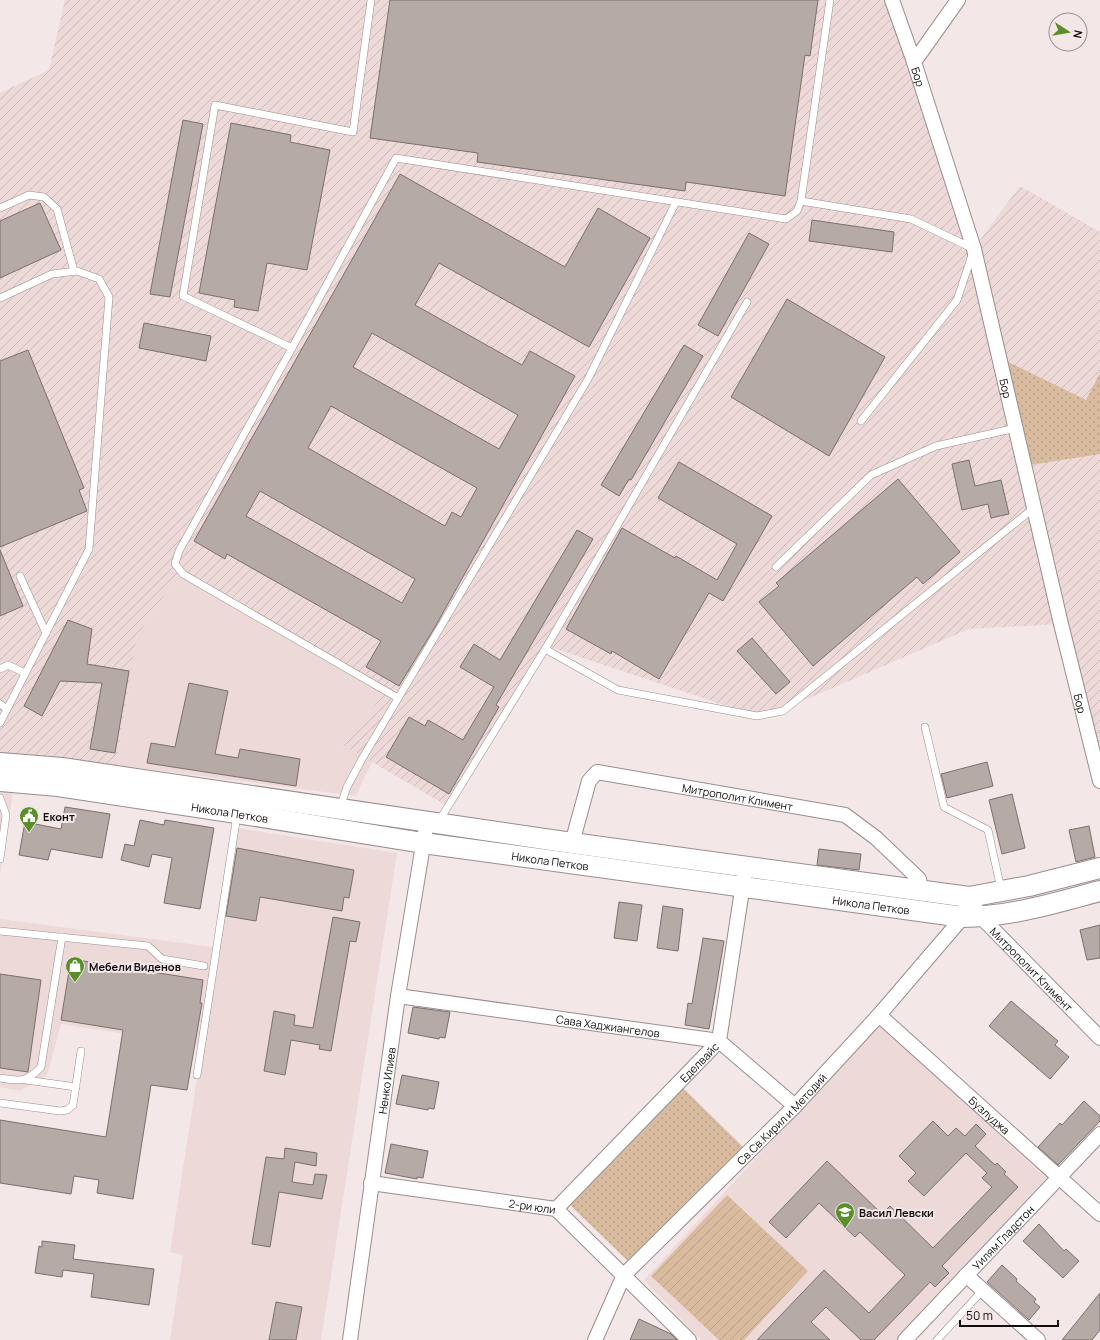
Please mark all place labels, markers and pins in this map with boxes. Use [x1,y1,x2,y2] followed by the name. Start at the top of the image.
[18,805,40,833] public building icon: Еконт
[43,809,75,824] place label: Еконт
[64,955,86,983] shop icon: Мебели Виденов
[89,959,181,974] place label: Мебели Виденов
[834,1201,856,1229] school or university icon: Васил Левски
[859,1205,934,1220] place label: Васил Левски

